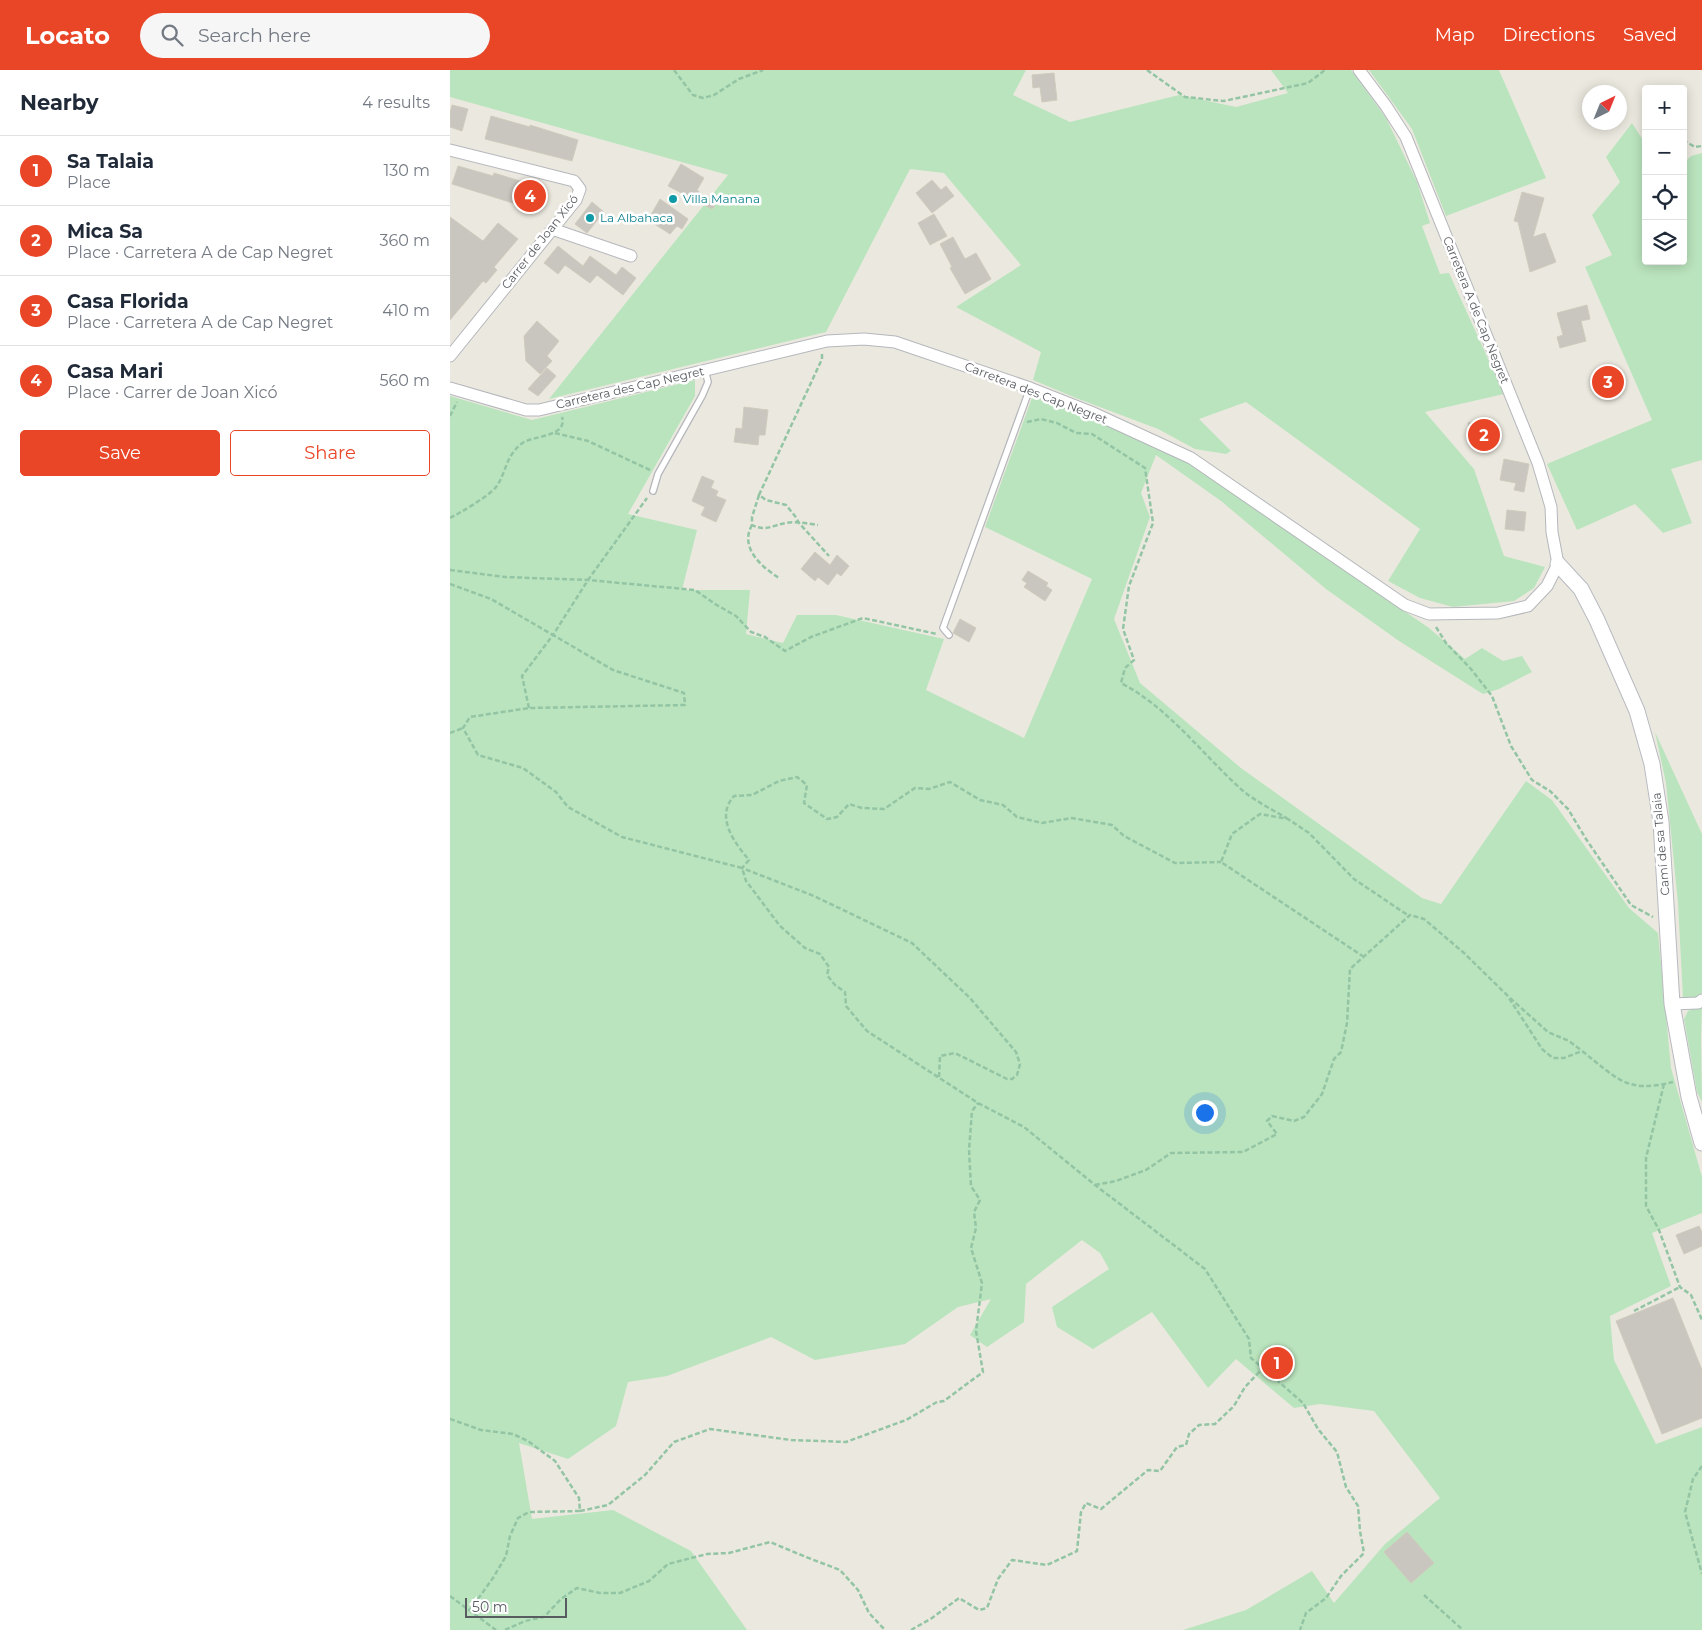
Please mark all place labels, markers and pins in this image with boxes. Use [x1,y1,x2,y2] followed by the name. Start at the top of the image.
[514,177,546,215] pin: 4
[683,191,760,206] place label: Villa Manana
[667,193,679,205] marker: Villa Manana
[600,210,673,225] place label: La Albahaca
[584,212,596,224] marker: La Albahaca
[1592,363,1624,401] pin: 3
[1468,416,1500,454] pin: 2
[1261,1344,1293,1382] pin: 1

